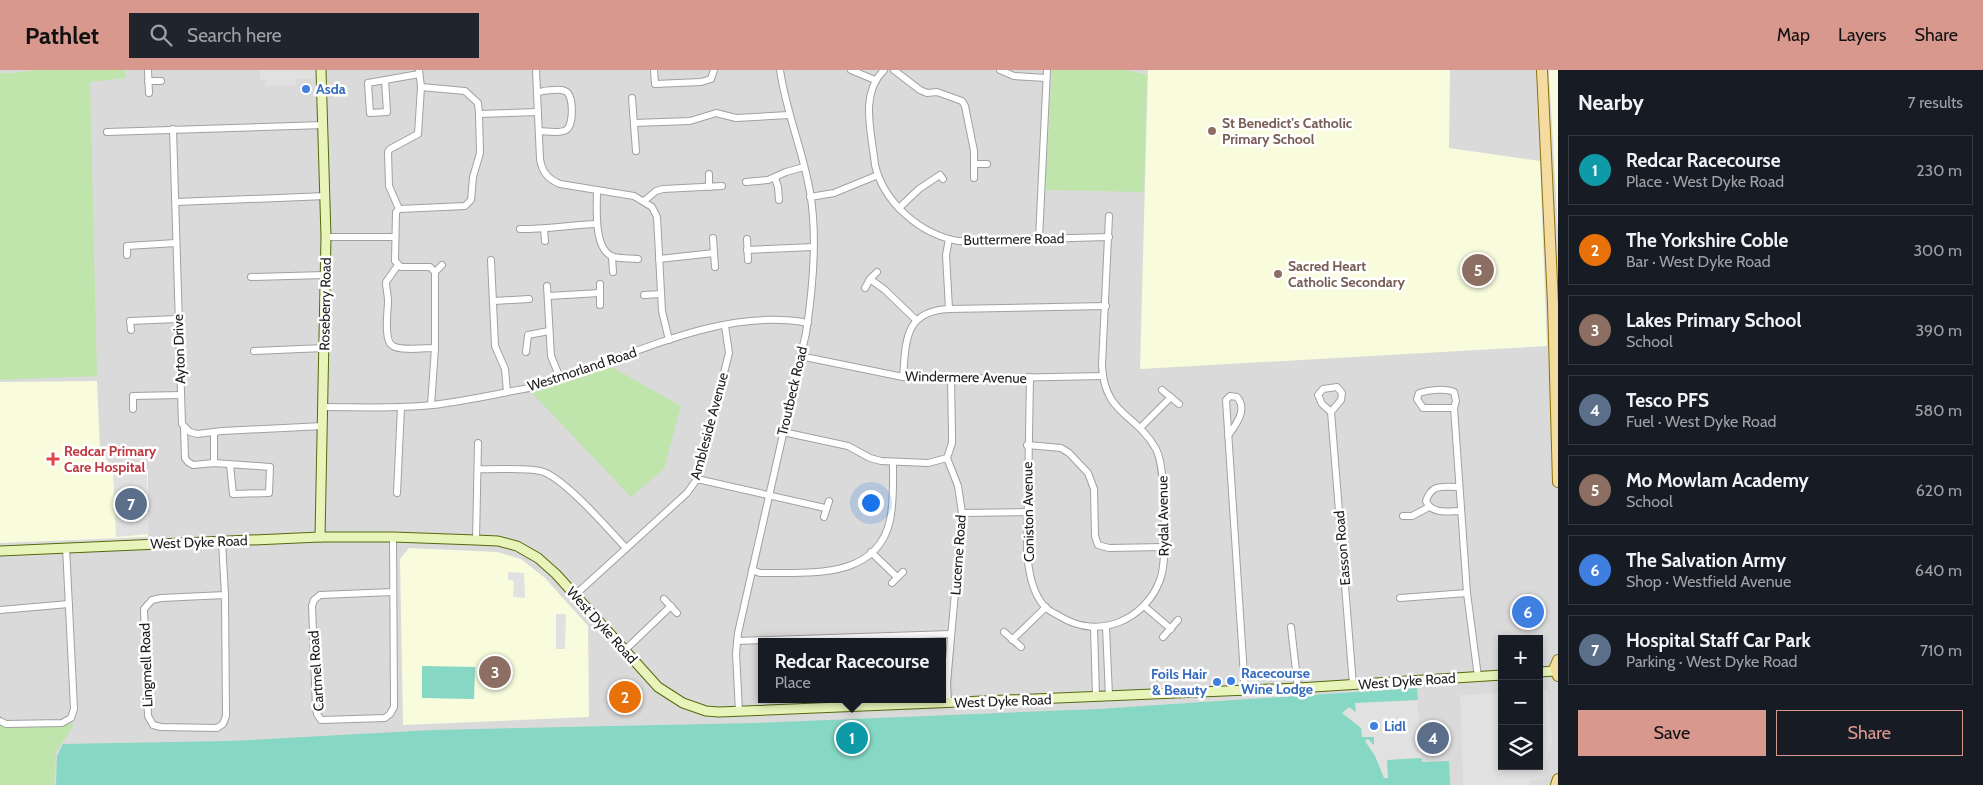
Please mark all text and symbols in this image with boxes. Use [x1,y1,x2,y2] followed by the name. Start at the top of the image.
[129,13,479,58] search box
[25,21,99,50] text: Pathlet
[147,21,175,49] icon: search
[187,24,281,47] text: Search here
[1777,24,1810,46] text: Map
[1838,24,1887,46] text: Layers
[1915,24,1958,46] text: Share
[316,80,346,98] place label: Asda
[300,83,312,95] marker: Asda
[1578,90,1644,115] text: Nearby
[1908,93,1963,112] text: 7 results
[1222,114,1353,148] place label: St Benedict's Catholic Primary School
[1206,125,1218,137] marker: St Benedict's Catholic Primary School
[1626,149,1780,172] text: Redcar Racecourse
[1592,161,1598,180] text: 1
[1916,161,1962,180] text: 230 m
[1626,172,1784,191] text: Place · West Dyke Road
[963,229,1065,249] street label: Buttermere Road
[1626,229,1788,252] text: The Yorkshire Coble
[1591,241,1599,260] text: 2
[1913,241,1962,260] text: 300 m
[1462,251,1494,289] pin: 5
[1626,252,1771,271] text: Bar · West Dyke Road
[315,257,335,351] street label: Roseberry Road
[1288,257,1405,291] place label: Sacred Heart Catholic Secondary
[1272,268,1284,280] marker: Sacred Heart Catholic Secondary
[1626,309,1801,332] text: Lakes Primary School
[169,314,189,384] street label: Ayton Drive
[1591,321,1599,340] text: 3
[1915,321,1962,340] text: 390 m
[1626,332,1673,351] text: School
[525,343,639,395] street label: Westmorland Road
[773,344,811,438] street label: Troutbeck Road
[905,367,1027,387] street label: Windermere Avenue
[686,370,732,482] street label: Ambleside Avenue
[1626,389,1709,412] text: Tesco PFS
[1590,401,1600,420] text: 4
[1915,401,1962,420] text: 580 m
[1626,412,1776,431] text: Fuel · West Dyke Road
[64,442,157,476] place label: Redcar Primary Care Hospital
[46,452,60,466] marker: Redcar Primary Care Hospital
[1018,462,1038,562] street label: Coniston Avenue
[1626,469,1809,492] text: Mo Mowlam Academy
[1153,476,1173,556] street label: Rydal Avenue
[1591,481,1599,500] text: 5
[1916,481,1962,500] text: 620 m
[115,485,147,523] pin: 7
[858,490,884,516] your location
[1626,492,1673,511] text: School
[1330,510,1354,586] street label: Easson Road
[946,514,970,596] street label: Lucerne Road
[150,531,248,553] street label: West Dyke Road
[1626,549,1786,572] text: The Salvation Army
[1591,561,1600,580] text: 6
[1915,561,1962,580] text: 640 m
[1626,572,1791,591] text: Shop · Westfield Avenue
[563,583,641,667] street label: West Dyke Road
[1512,593,1544,631] pin: 6
[136,623,156,707] street label: Lingmell Road
[1626,629,1811,652] text: Hospital Staff Car Park
[304,630,328,712] street label: Cartmel Road
[1498,635,1543,770] map controls
[1498,635,1543,680] button: +
[758,638,946,703] popup
[1591,641,1599,660] text: 7
[1920,641,1962,660] text: 710 m
[775,650,929,673] text: Redcar Racecourse
[1626,652,1798,671] text: Parking · West Dyke Road
[479,653,511,691] pin: 3
[1241,664,1313,698] place label: Racecourse Wine Lodge
[1151,665,1207,699] place label: Foils Hair & Beauty
[1358,669,1456,693] street label: West Dyke Road
[775,673,811,692] text: Place
[1225,675,1237,687] marker: Racecourse Wine Lodge
[1211,676,1223,688] marker: Foils Hair & Beauty
[609,678,641,716] pin: 2
[1498,680,1543,725] button: −
[954,690,1052,712] street label: West Dyke Road
[1578,710,1766,756] button: Save
[1776,710,1963,756] button: Share
[1384,717,1406,735] place label: Lidl
[836,719,868,757] pin: 1
[1417,719,1449,757] pin: 4
[1368,720,1380,732] marker: Lidl
[1498,725,1543,770] button: layers

